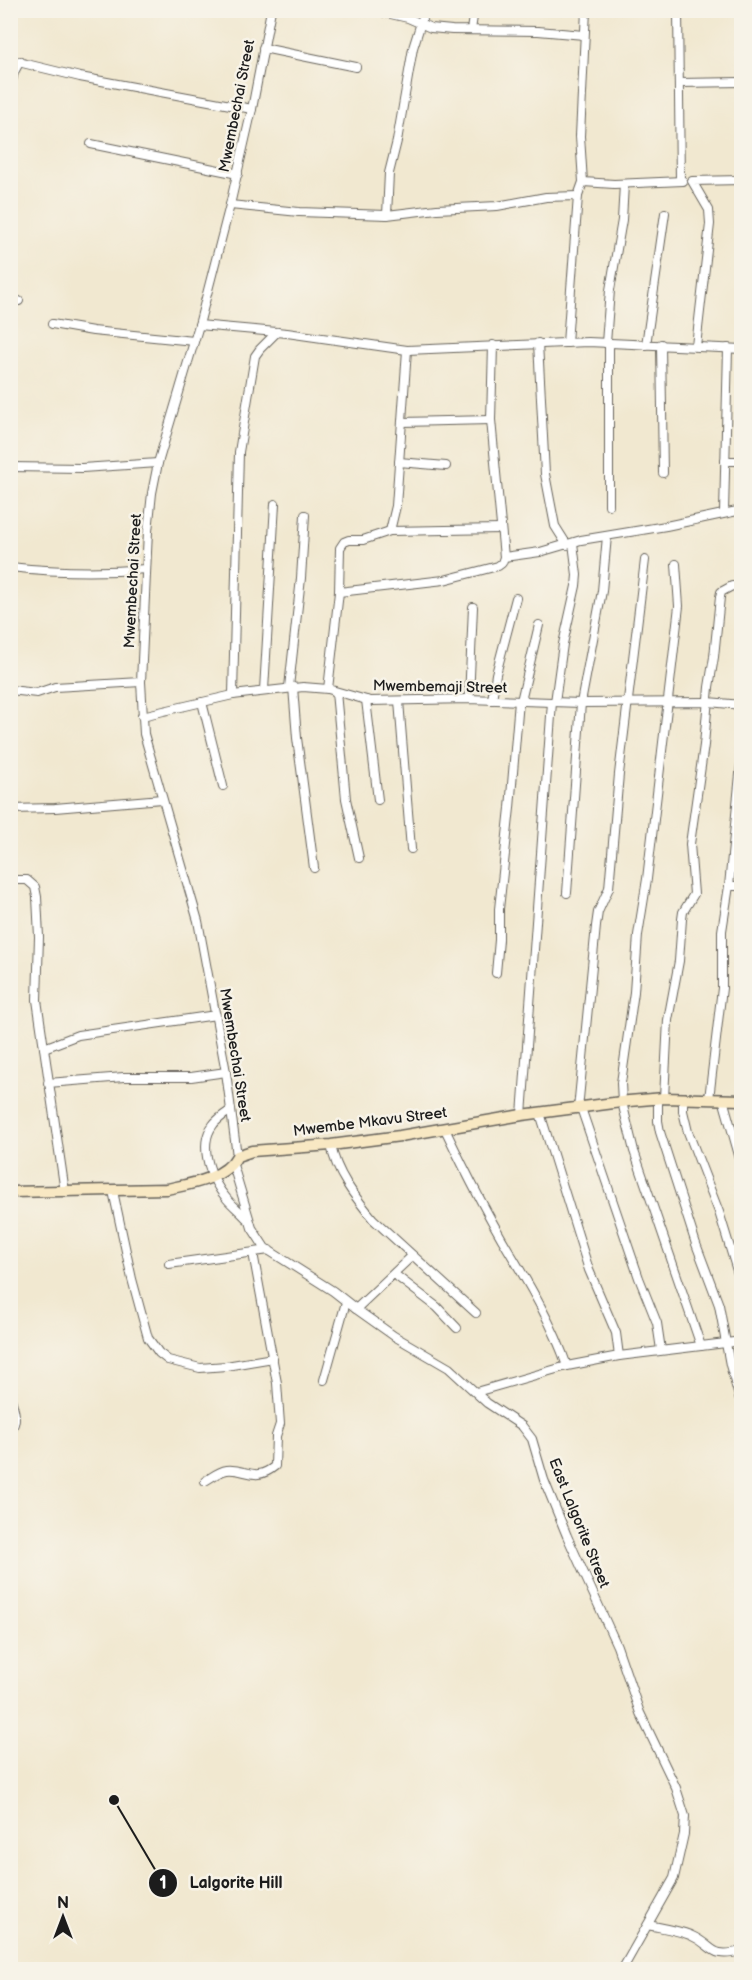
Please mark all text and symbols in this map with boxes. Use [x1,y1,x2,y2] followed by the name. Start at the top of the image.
[215,38,259,174] street label: Mwembechai Street
[120,513,146,649] street label: Mwembechai Street
[373,676,508,698] street label: Mwembemaji Street
[215,987,255,1123] street label: Mwembechai Street
[292,1103,448,1141] street label: Mwembe Mkavu Street
[544,1455,614,1591] street label: East Lalgorite Street
[148,1866,295,1900] callout: Lalgorite Hill
[159,1873,167,1894] text: 1
[189,1874,283,1893] text: Lalgorite Hill
[33,1887,93,1947] north arrow
[57,1894,69,1913] text: N

